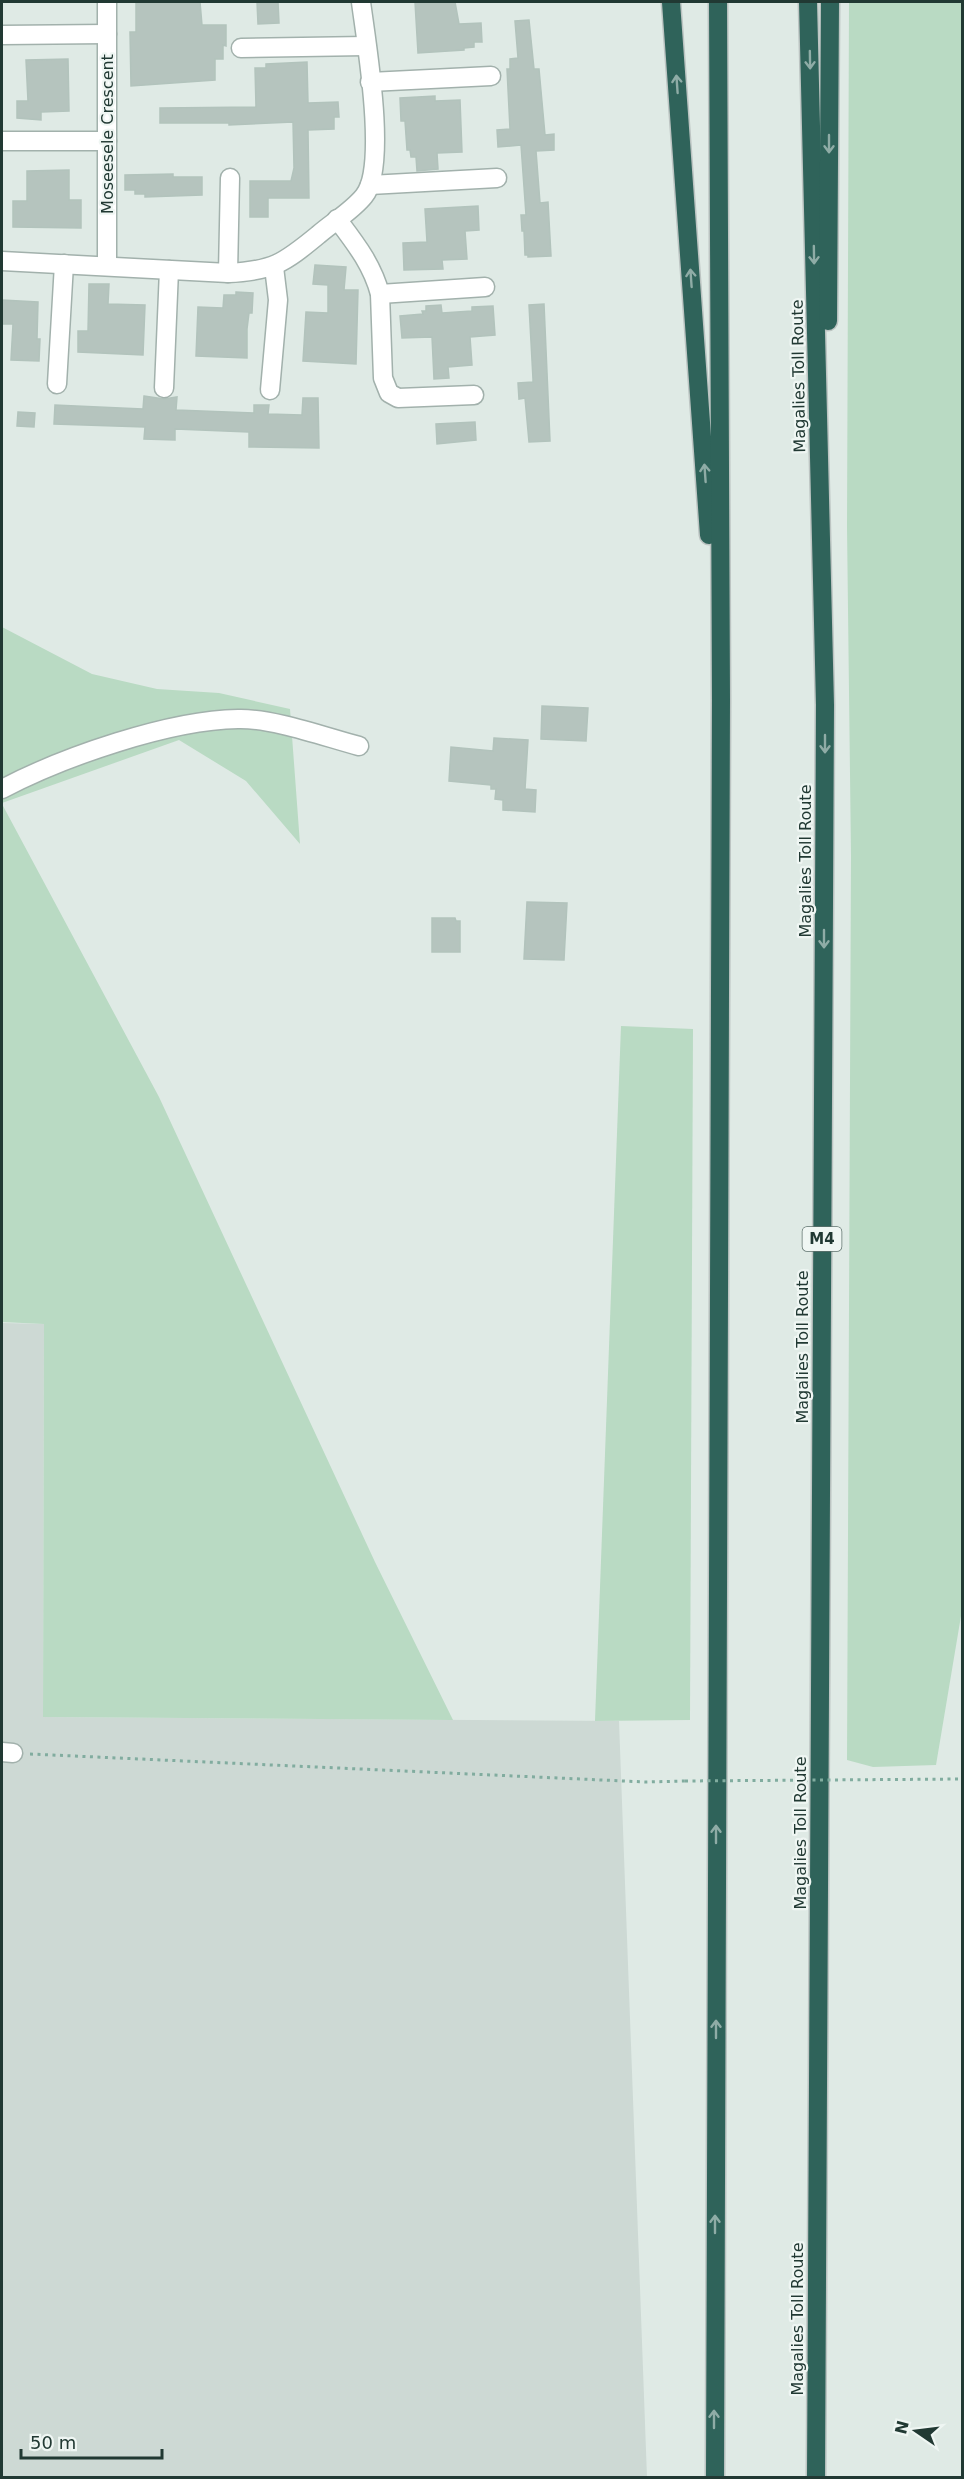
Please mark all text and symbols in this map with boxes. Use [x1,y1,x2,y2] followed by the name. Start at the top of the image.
[804,49,815,69] one-way arrow
[98,54,117,214] street label: Moseesele Crescent
[671,74,682,94] one-way arrow
[823,133,835,153] one-way arrow
[809,244,820,264] one-way arrow
[685,269,696,289] one-way arrow
[788,299,809,453] street label: Magalies Toll Route
[699,463,710,483] one-way arrow
[819,733,831,753] one-way arrow
[796,785,815,938] street label: Magalies Toll Route
[818,928,830,948] one-way arrow
[802,1227,842,1251] road number: M4
[793,1271,812,1424] street label: Magalies Toll Route
[791,1757,810,1910] street label: Magalies Toll Route
[710,1825,722,1845] one-way arrow
[710,2020,722,2040] one-way arrow
[709,2215,721,2235] one-way arrow
[788,2243,807,2396] street label: Magalies Toll Route
[886,2401,946,2461] north arrow
[708,2410,720,2430] one-way arrow
[891,2419,913,2436] text: N
[21,2422,162,2460] scale bar
[30,2432,76,2453] text: 50 m

